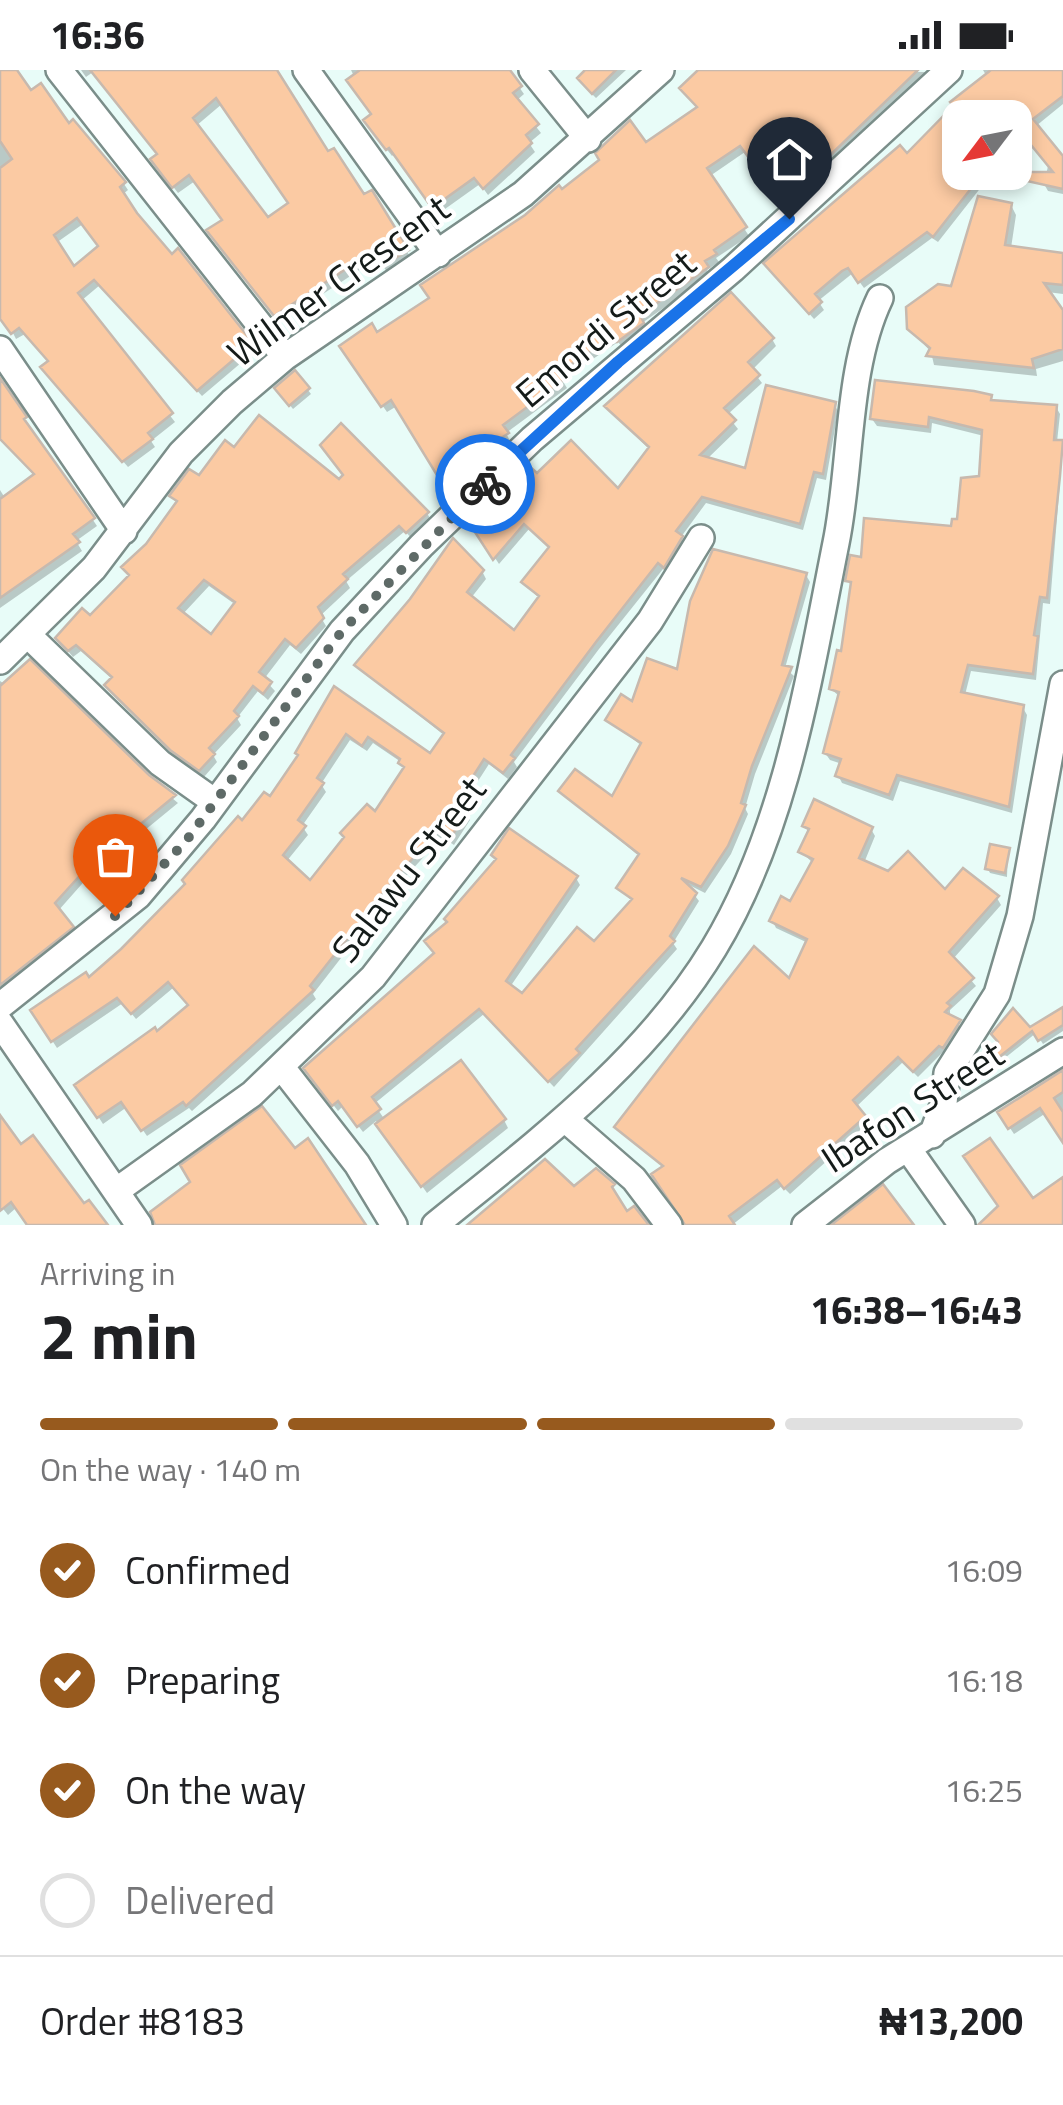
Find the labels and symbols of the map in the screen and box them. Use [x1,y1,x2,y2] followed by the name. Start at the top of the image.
[942,100,1032,190] north arrow
[747,117,832,220] pin
[215,179,461,381] street label: Wilmer Crescent
[502,235,708,421] street label: Emordi Street
[435,434,535,534] courier
[317,763,499,975] street label: Salawu Street
[73,814,158,917] pin
[809,1025,1015,1187] street label: Ibafon Street

